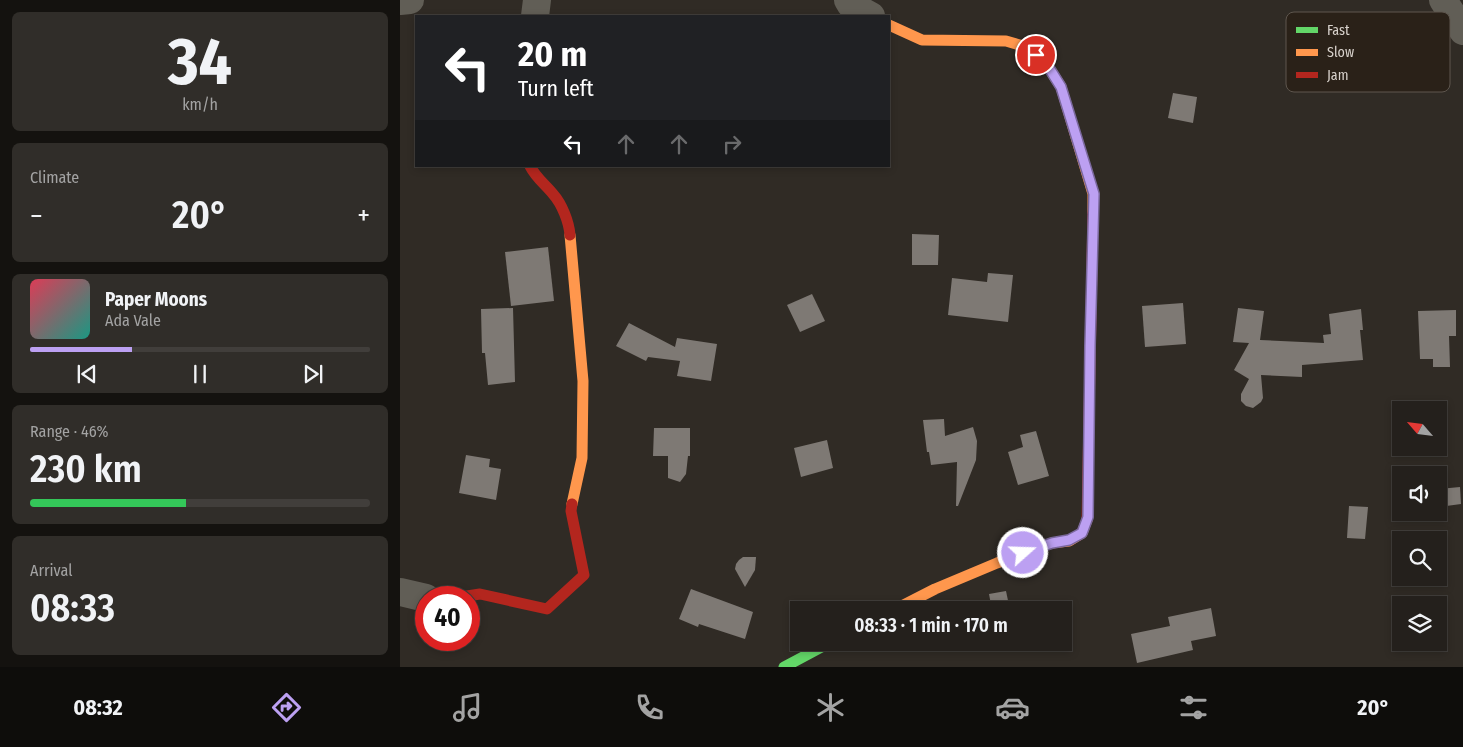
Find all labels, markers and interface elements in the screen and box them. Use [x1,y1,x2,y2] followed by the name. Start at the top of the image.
[1286,12,1450,92] legend
[1327,22,1350,39] text: Fast
[168,23,232,101] text: 34
[518,33,587,75] text: 20 m
[1015,34,1057,76] pin
[435,35,500,100] icon: left
[1022,41,1050,69] icon: arrive
[1327,44,1354,61] text: Slow
[1327,67,1348,84] text: Jam
[518,75,594,102] text: Turn left
[182,95,218,114] text: km/h
[559,130,587,158] icon: left
[612,130,640,158] icon: ahead
[665,130,693,158] icon: ahead
[718,130,746,158] icon: right
[30,168,79,187] text: Climate
[172,192,228,238] text: 20°
[30,199,43,232] text: −
[357,199,370,232] text: +
[105,288,207,311] text: Paper Moons
[105,311,161,330] text: Ada Vale
[73,360,101,388] icon: previous
[186,360,214,388] icon: pause
[299,360,327,388] icon: next
[1392,401,1448,456] north arrow
[1392,401,1447,651] map controls
[30,422,109,441] text: Range · 46%
[30,446,142,492] text: 230 km
[1392,466,1447,521] button: sound
[996,526,1048,578] position arrow
[1392,531,1447,586] button: search
[30,561,72,580] text: Arrival
[30,585,115,631] text: 08:33
[415,586,480,651] speed limit sign: 40
[1392,596,1447,651] button: layers
[854,614,1008,637] text: 08:33 · 1 min · 170 m
[269,690,304,725] icon: directions
[450,690,485,725] icon: music
[632,690,667,725] icon: phone
[813,690,848,725] icon: climate
[995,690,1030,725] icon: car
[1176,690,1211,725] icon: filters
[73,694,123,721] text: 08:32
[1357,694,1390,721] text: 20°

